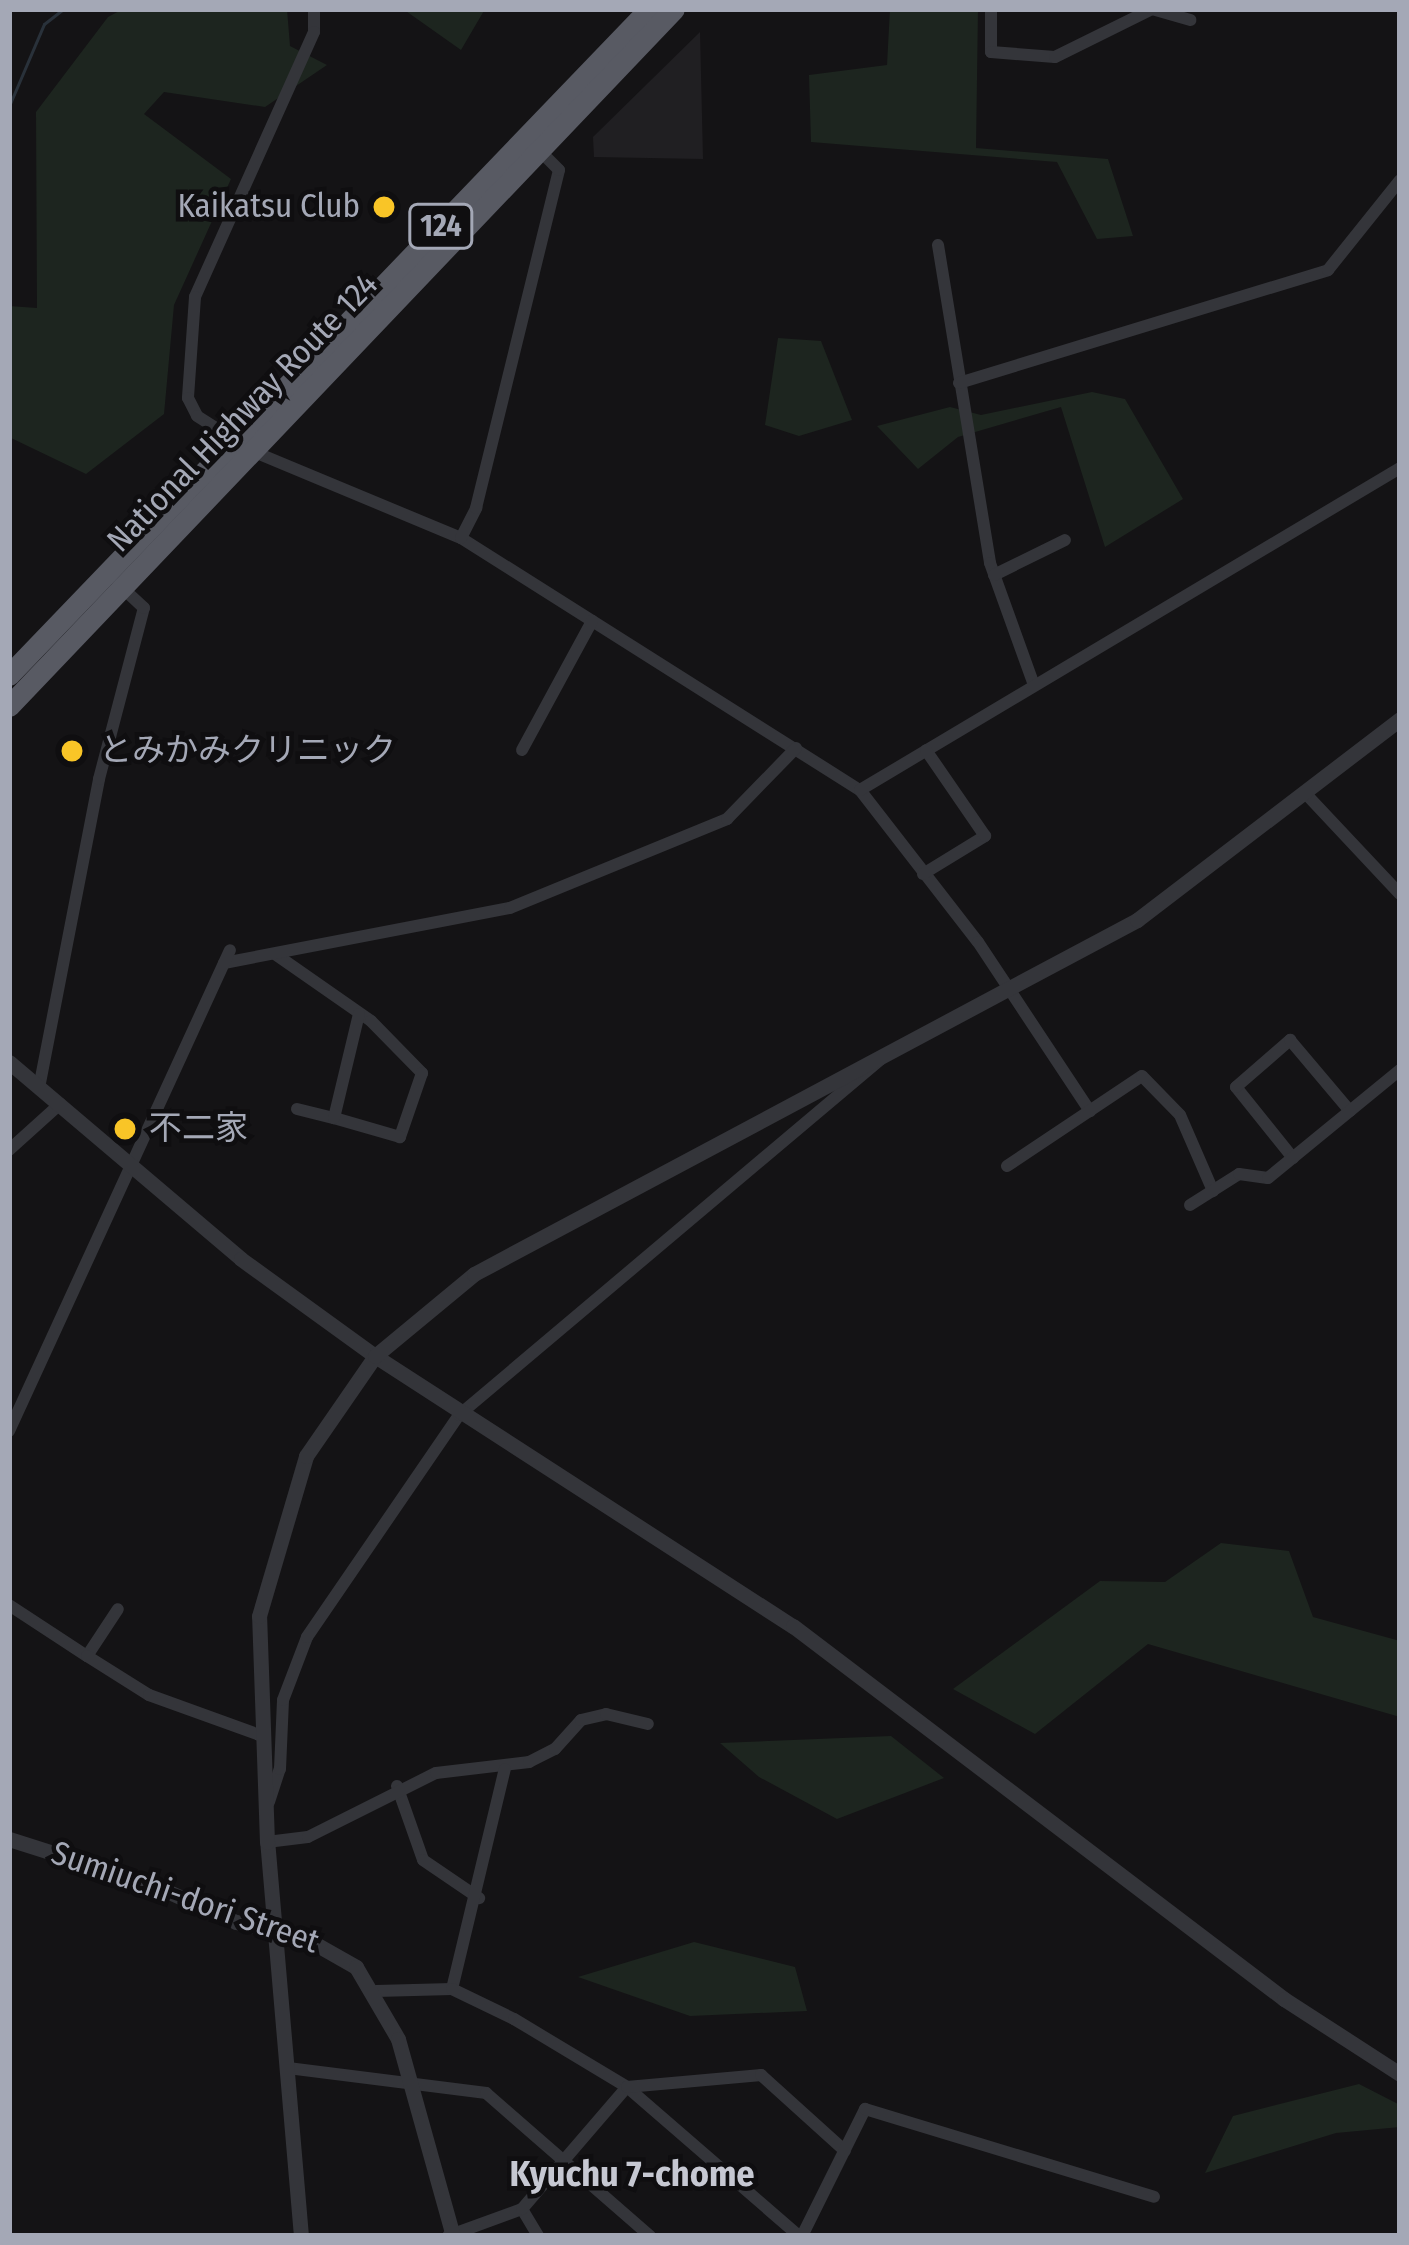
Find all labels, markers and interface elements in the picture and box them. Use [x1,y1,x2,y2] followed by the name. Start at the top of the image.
[177,187,360,227] place label: Kaikatsu Club
[371,194,397,220] marker: Kaikatsu Club
[408,202,474,250] road number: 124
[100,265,386,561] street label: National Highway Route 124
[99,731,396,771] place label: とみかみクリニック
[56,735,88,767] marker: とみかみクリニック
[149,1109,248,1149] place label: 不二家
[112,1116,138,1142] marker: 不二家
[46,1834,324,1962] street label: Sumiuchi-dori Street
[509,2153,755,2197] district label: Kyuchu 7-chome

